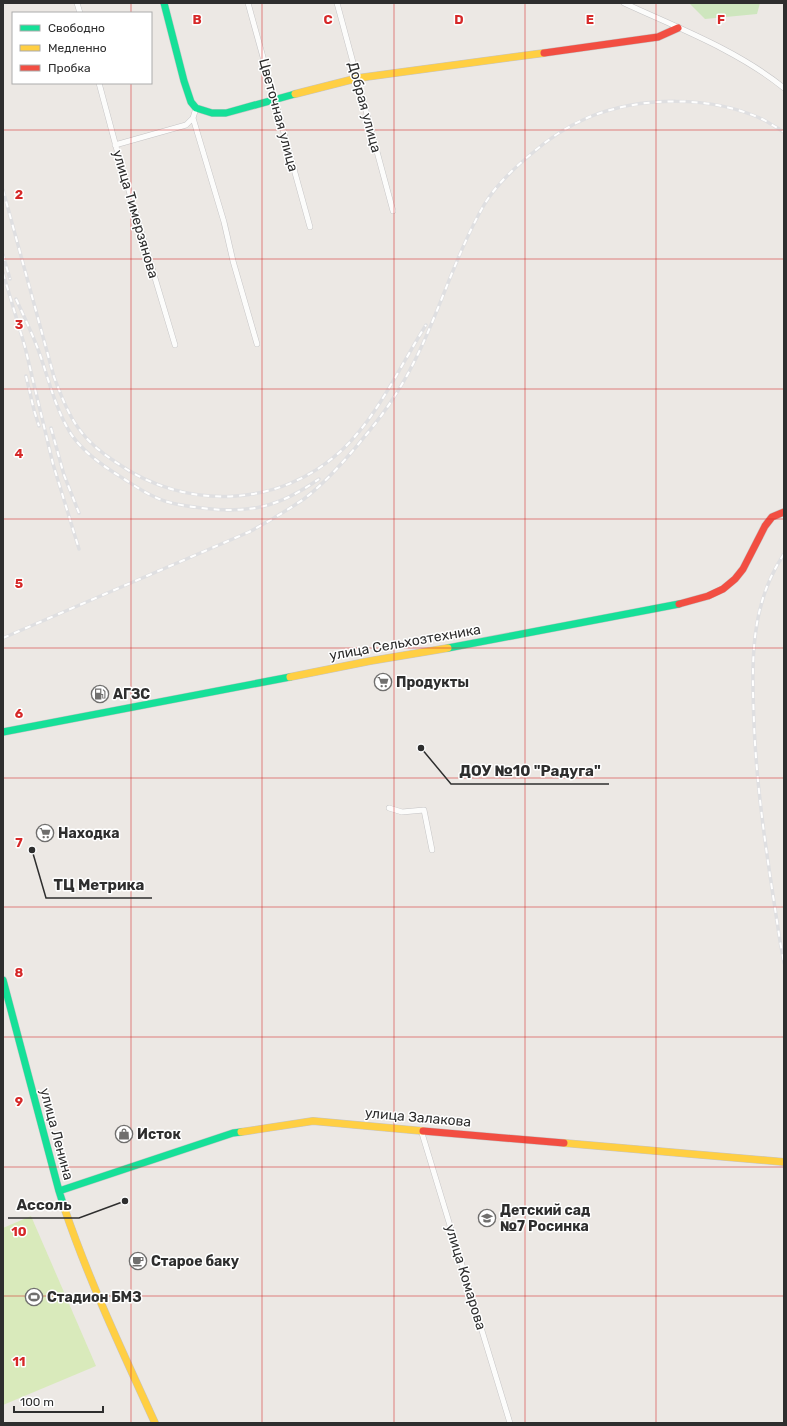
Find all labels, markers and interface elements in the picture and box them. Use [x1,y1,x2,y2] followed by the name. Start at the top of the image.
[12,12,152,84] legend
[192,12,202,27] text: B
[323,12,333,27] text: C
[454,12,464,27] text: D
[586,12,594,27] text: E
[717,12,725,27] text: F
[48,21,105,35] text: Свободно
[48,41,107,55] text: Медленно
[255,57,302,174] street label: Цветочная улица
[344,60,385,154] street label: Добрая улица
[48,61,91,75] text: Пробка
[109,148,162,280] street label: улица Тимерзянова
[15,187,23,202] text: 2
[15,317,24,332] text: 3
[15,446,24,461] text: 4
[15,576,23,591] text: 5
[328,621,482,664] street label: улица Сельхозтехника
[373,672,393,692] supermarket icon: Продукты
[396,674,469,691] place label: Продукты
[90,684,110,704] fuel station icon: АГЗС
[113,686,150,703] place label: АГЗС
[15,706,24,721] text: 6
[451,757,609,784] callout: ДОУ №10 "Радуга"
[459,762,601,780] text: ДОУ №10 "Радуга"
[35,823,55,843] supermarket icon: Находка
[58,825,119,842] place label: Находка
[15,835,23,850] text: 7
[46,871,152,898] callout: ТЦ Метрика
[54,876,145,894] text: ТЦ Метрика
[15,965,24,980] text: 8
[36,1086,77,1182] street label: улица Ленина
[15,1094,23,1109] text: 9
[364,1104,472,1131] street label: улица Залакова
[114,1124,134,1144] shop icon: Исток
[137,1126,181,1143] place label: Исток
[8,1191,79,1218] callout: Ассоль
[16,1196,72,1214] text: Ассоль
[500,1202,590,1235] place label: Детский сад №7 Росинка
[477,1208,497,1228] school or university icon: Детский сад №7 Росинка
[441,1222,490,1332] street label: улица Комарова
[11,1224,27,1239] text: 10
[128,1251,148,1271] cafe icon: Старое баку
[151,1253,240,1270] place label: Старое баку
[24,1287,44,1307] sports icon: Стадион БМЗ
[47,1289,142,1306] place label: Стадион БМЗ
[13,1354,25,1369] text: 11
[14,1388,103,1414] scale bar
[20,1395,54,1409] text: 100 m

